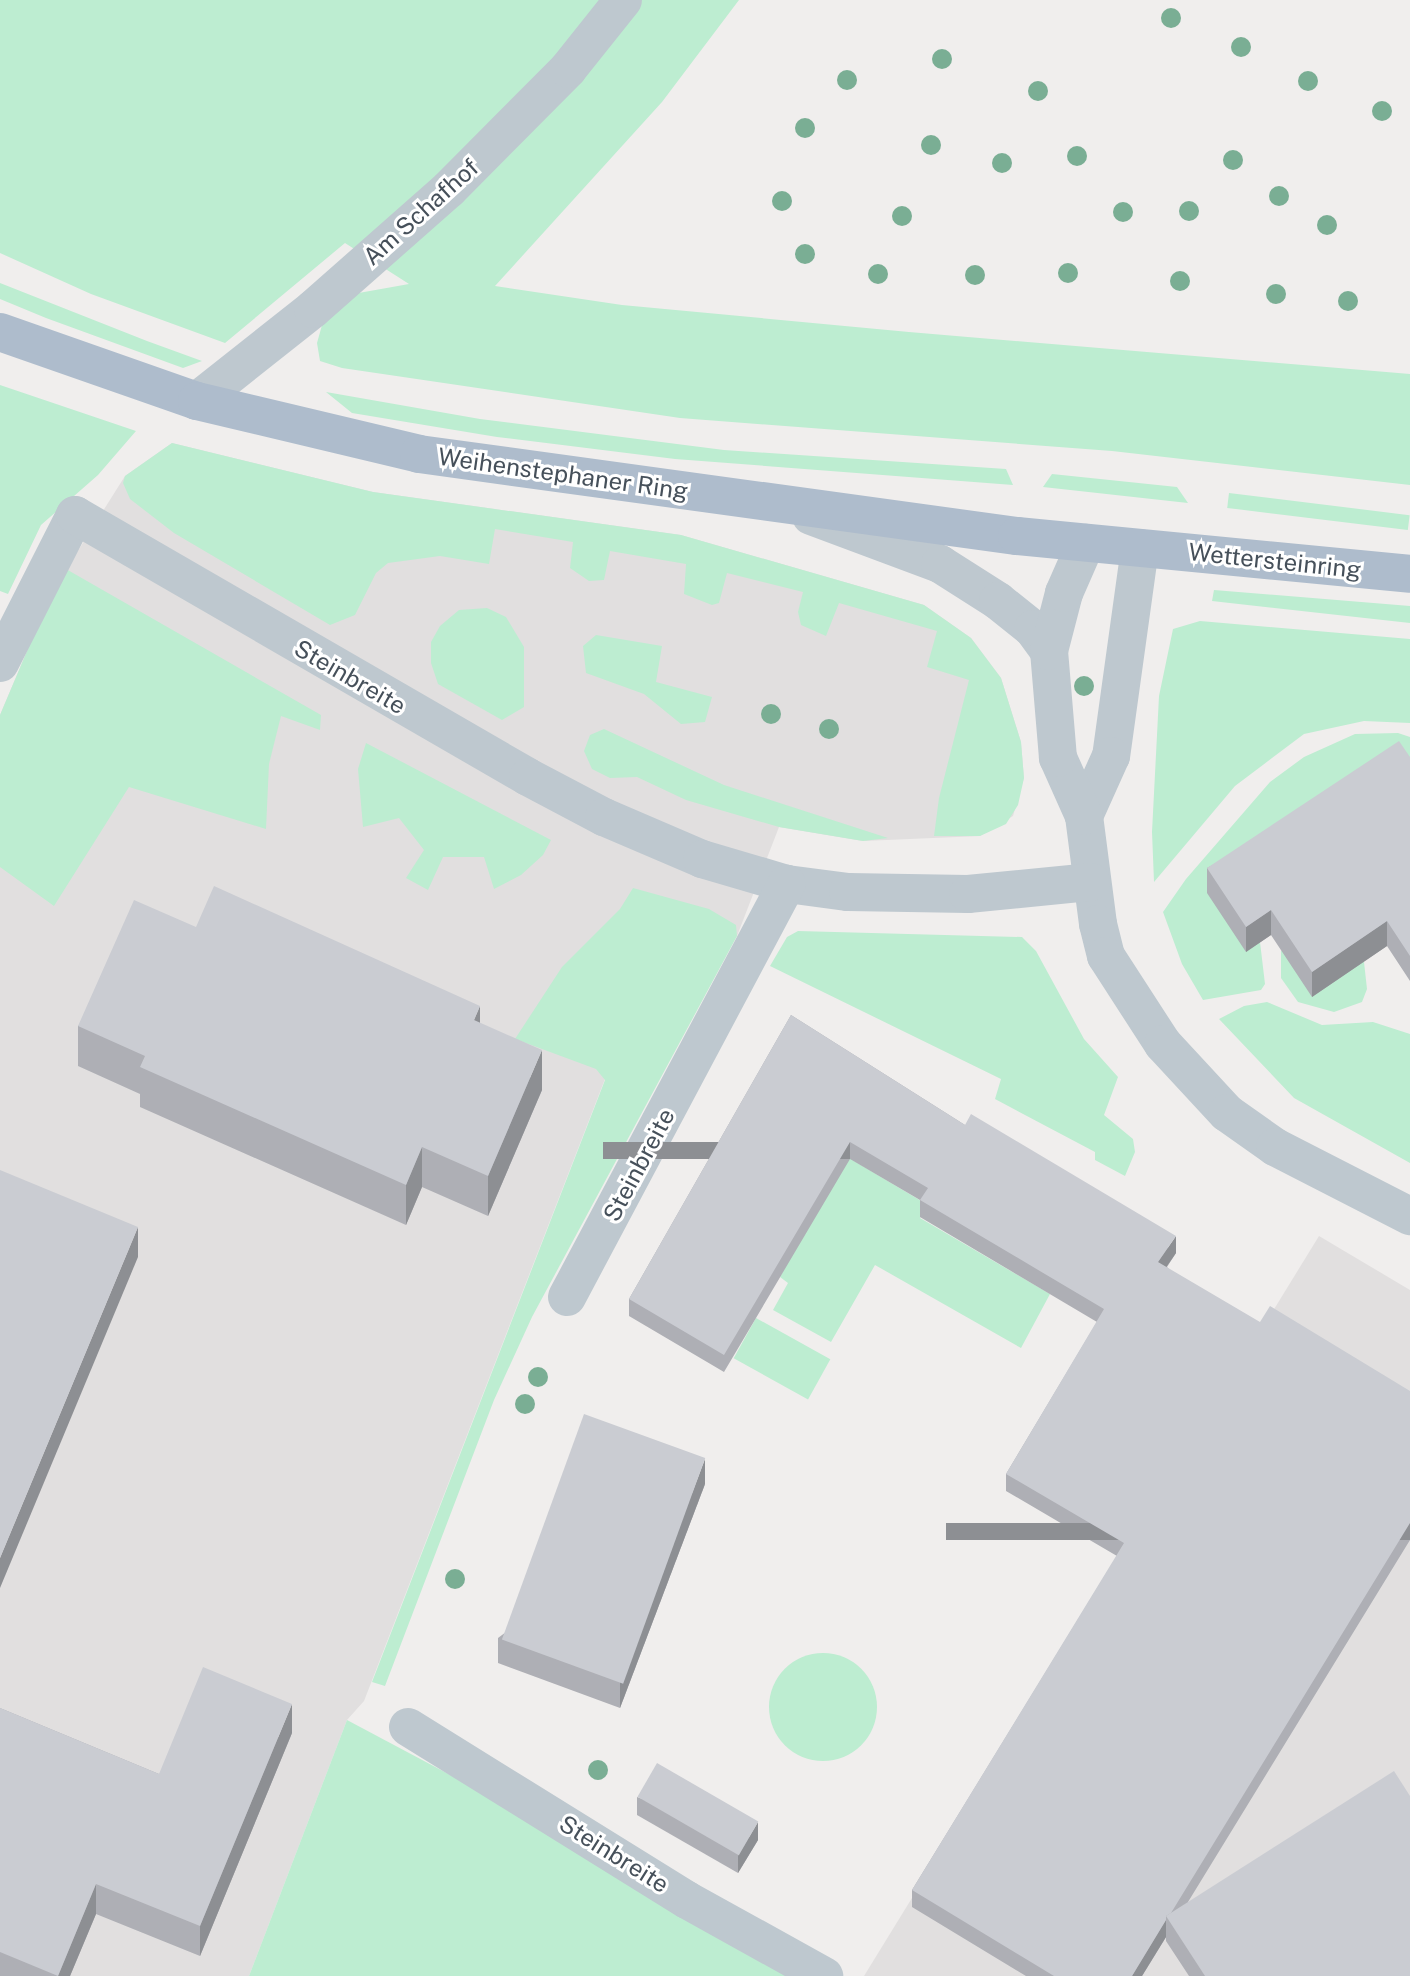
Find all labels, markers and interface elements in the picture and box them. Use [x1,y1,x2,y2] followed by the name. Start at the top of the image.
[357,153,485,271] street label: Am Schafhof
[436,442,690,506] street label: Weihenstephaner Ring
[1187,538,1363,584] street label: Wettersteinring
[289,634,411,720] street label: Steinbreite
[597,1104,681,1226] street label: Steinbreite
[554,1809,674,1899] street label: Steinbreite

